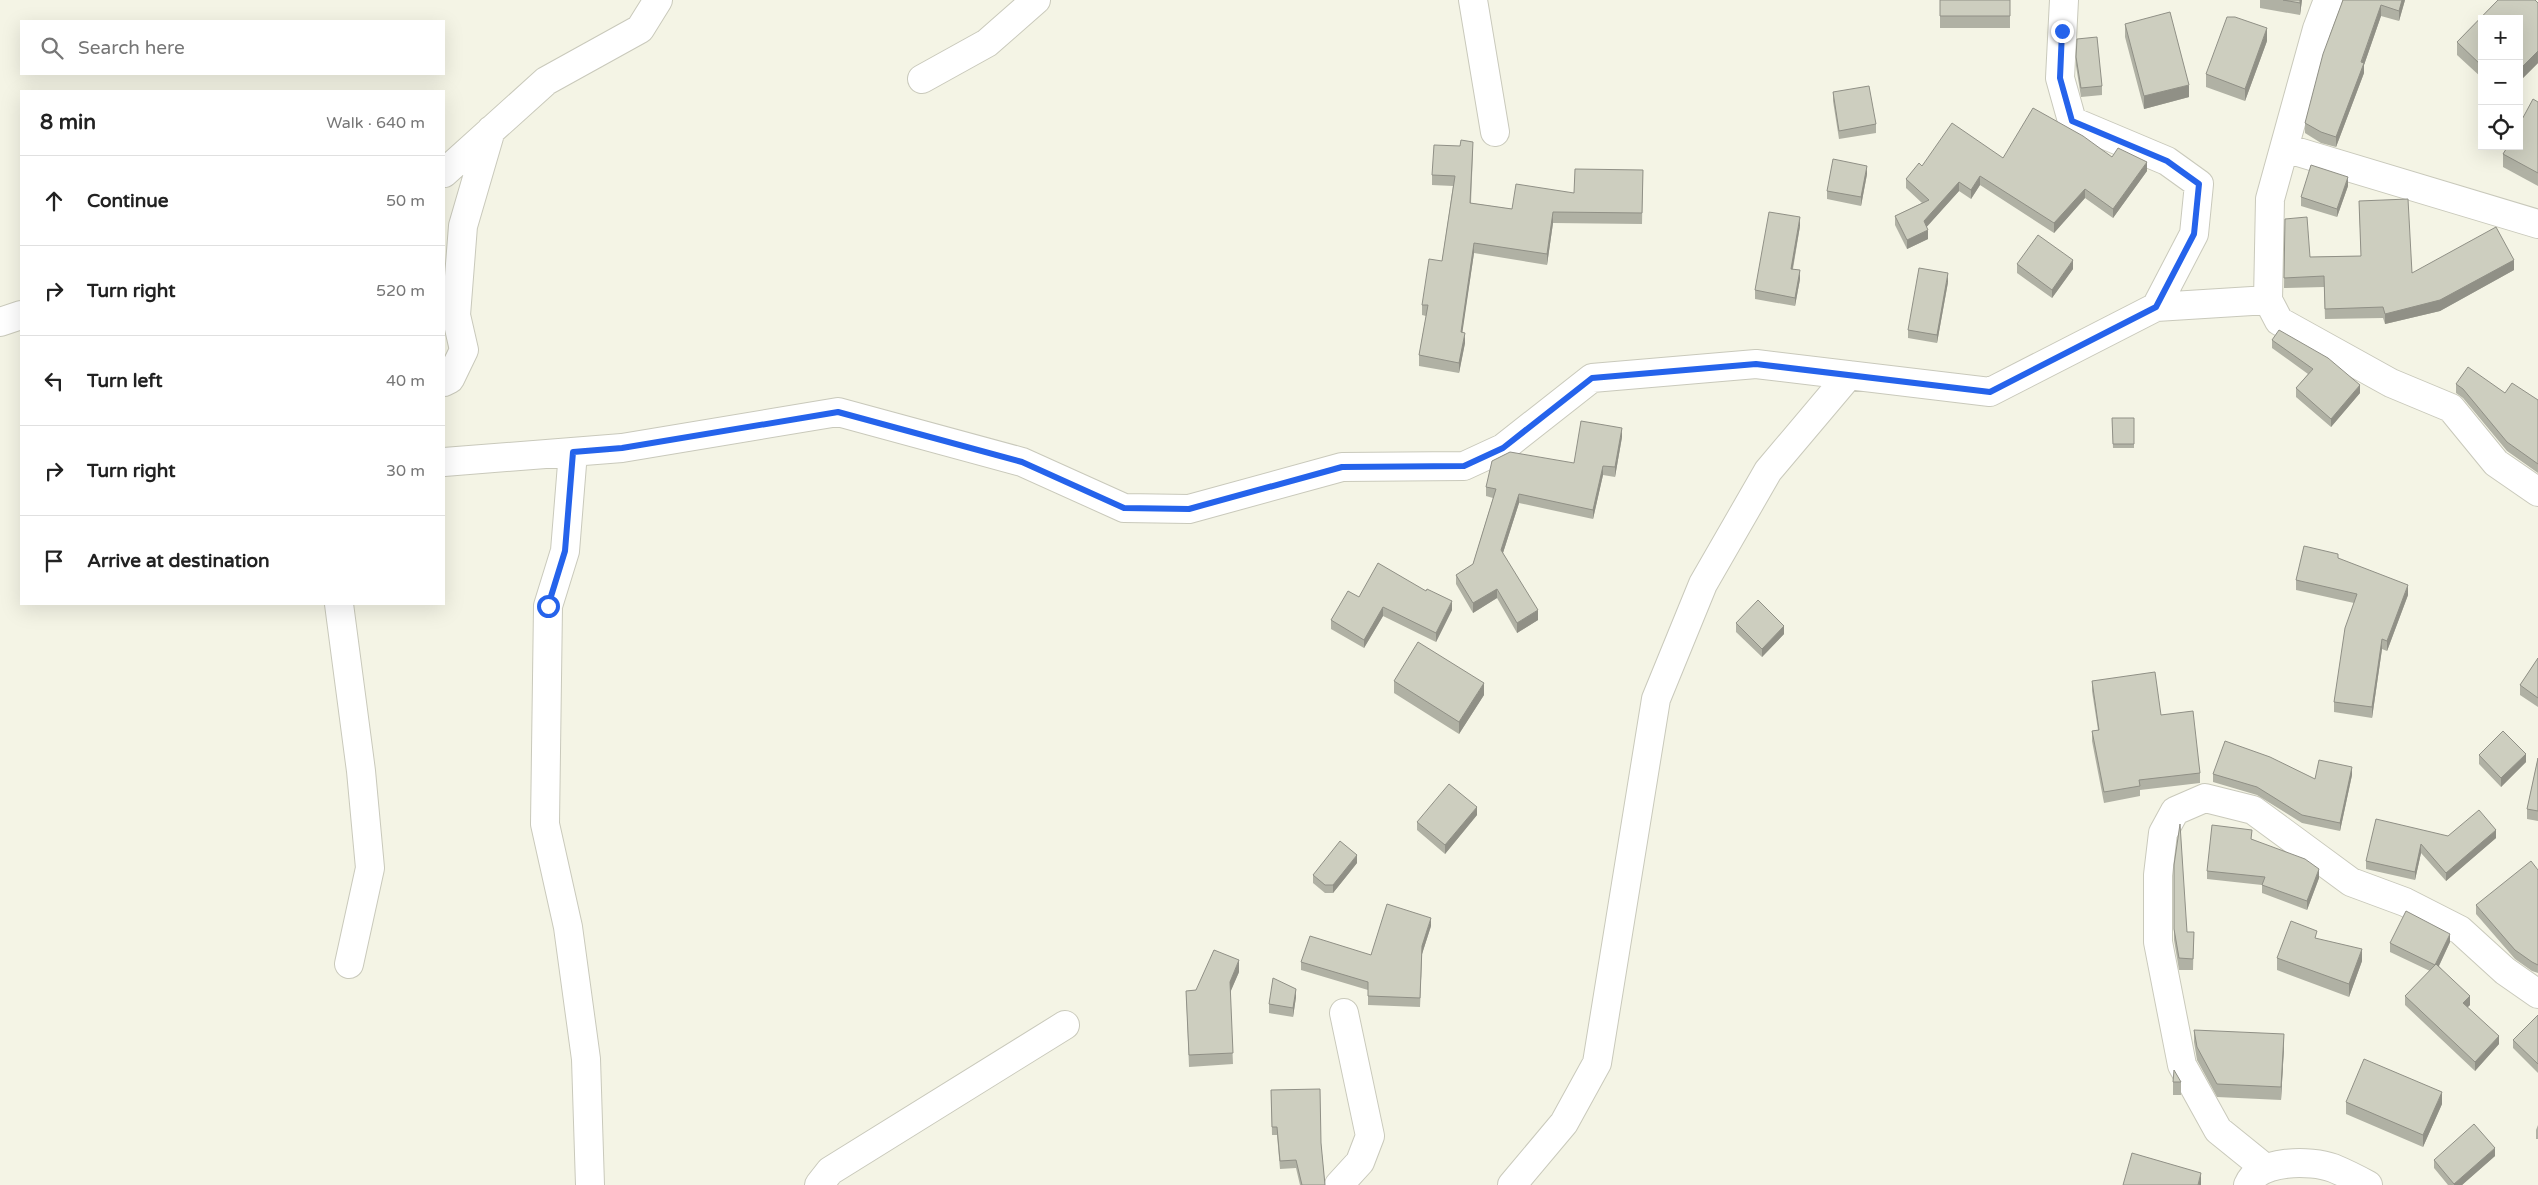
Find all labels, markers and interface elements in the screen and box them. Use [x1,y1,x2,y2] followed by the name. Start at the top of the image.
[2478,15,2523,150] map controls
[2478,15,2523,60] button: +
[20,20,445,75] search box
[2051,20,2074,43] route end
[38,34,66,62] icon: search
[78,37,185,59] text: Search here
[2478,60,2523,105] button: −
[2478,105,2523,150] button: locate
[40,110,96,135] text: 8 min
[326,113,425,133] text: Walk · 640 m
[40,187,68,215] icon: ahead
[87,190,169,212] text: Continue
[386,191,425,211] text: 50 m
[40,277,68,305] icon: right
[87,280,175,302] text: Turn right
[376,281,425,301] text: 520 m
[40,367,68,395] icon: left
[87,370,163,392] text: Turn left
[386,371,425,391] text: 40 m
[40,457,68,485] icon: right
[87,460,175,482] text: Turn right
[386,461,425,481] text: 30 m
[40,547,68,575] icon: arrive
[87,550,270,572] text: Arrive at destination
[537,595,560,618] route start

